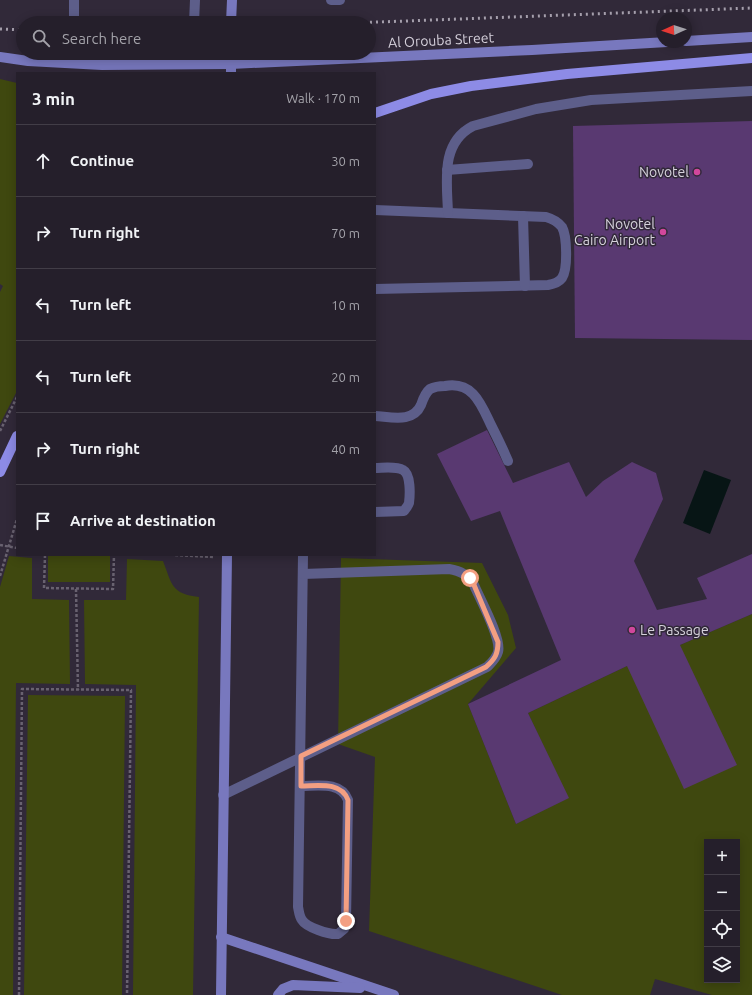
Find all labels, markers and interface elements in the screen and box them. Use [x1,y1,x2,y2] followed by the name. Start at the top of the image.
[656,12,692,48] north arrow
[16,16,376,60] search box
[30,27,52,49] icon: search
[388,29,495,51] street label: Al Orouba Street
[62,30,141,47] text: Search here
[32,89,75,108] text: 3 min
[286,91,360,105] text: Walk · 170 m
[32,150,54,172] icon: ahead
[70,152,134,169] text: Continue
[331,154,360,168] text: 30 m
[639,164,689,180] place label: Novotel
[692,167,702,177] marker: Novotel
[574,216,655,248] place label: Novotel Cairo Airport
[32,222,54,244] icon: right
[70,224,140,241] text: Turn right
[331,226,360,240] text: 70 m
[658,227,668,237] marker: Novotel Cairo Airport
[32,294,54,316] icon: left
[70,296,131,313] text: Turn left
[331,298,360,312] text: 10 m
[32,366,54,388] icon: left
[70,368,131,385] text: Turn left
[331,370,360,384] text: 20 m
[32,438,54,460] icon: right
[70,440,140,457] text: Turn right
[331,442,360,456] text: 40 m
[32,510,54,532] icon: arrive
[70,512,216,529] text: Arrive at destination
[461,569,479,587] route start
[640,622,709,638] place label: Le Passage
[627,625,637,635] marker: Le Passage
[704,839,740,983] map controls
[704,839,740,875] button: +
[704,875,740,911] button: −
[704,911,740,947] button: locate
[337,912,355,930] route end
[704,947,740,983] button: layers

